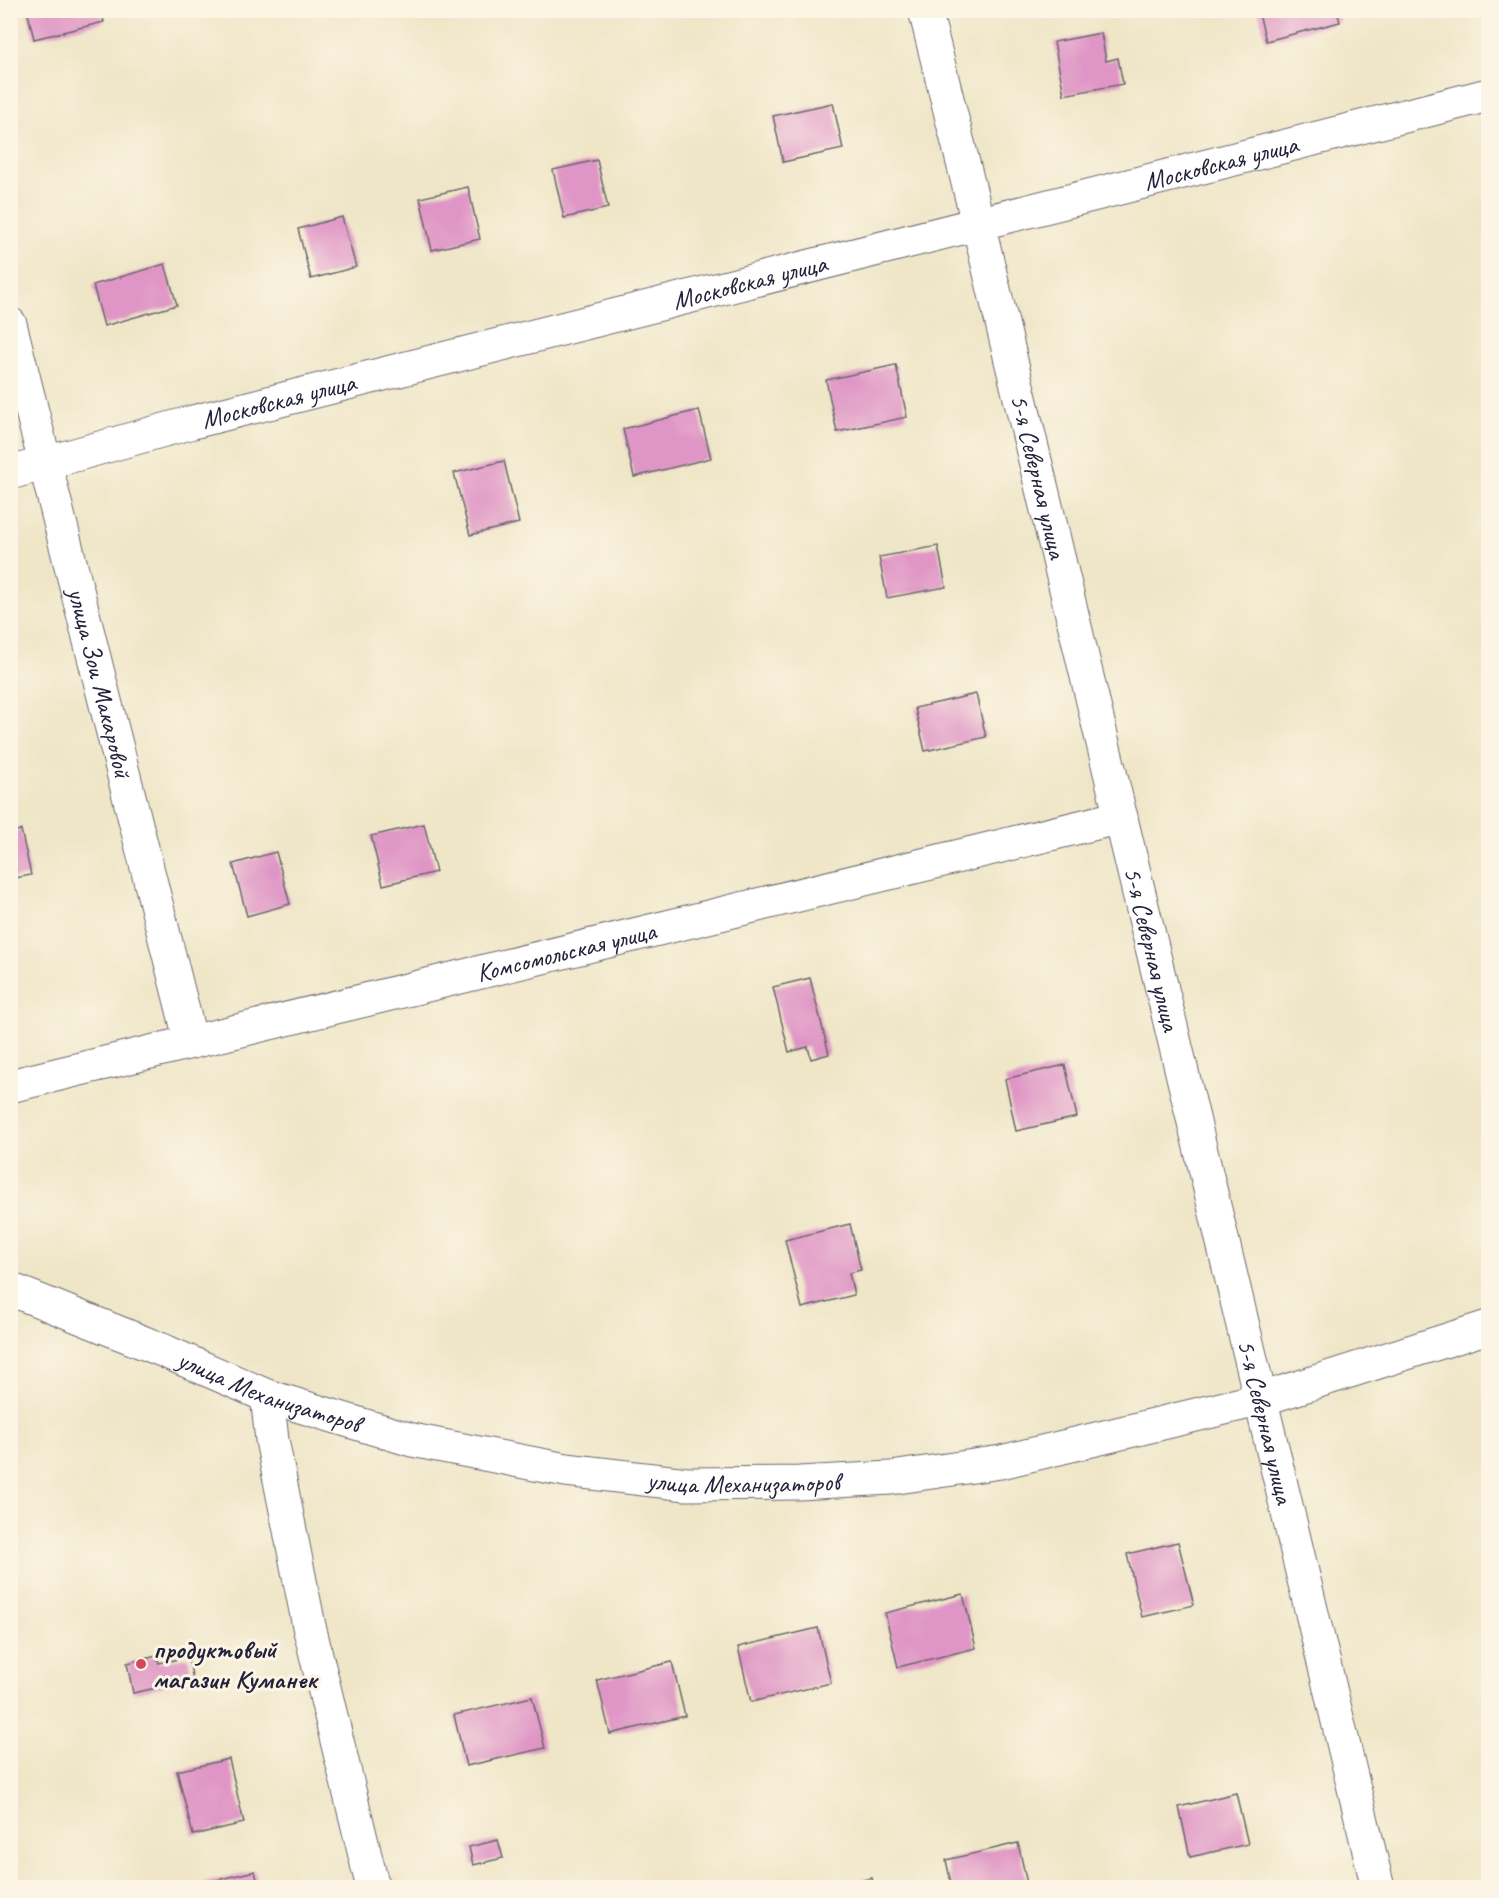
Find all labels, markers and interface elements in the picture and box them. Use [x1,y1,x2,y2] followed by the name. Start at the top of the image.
[1140,127,1303,198] street label: Московская улица
[669,246,832,317] street label: Московская улица
[198,365,360,436] street label: Московская улица
[1003,391,1074,563] street label: 5-я Северная улица
[60,583,140,783] street label: улица Зои Макаровой
[1116,864,1188,1036] street label: 5-я Северная улица
[473,914,661,989] street label: Комсомольская улица
[1230,1336,1301,1508] street label: 5-я Северная улица
[171,1342,369,1442] street label: улица Механизаторов
[643,1463,845,1501] street label: улица Механизаторов
[153,1633,319,1696] place label: продуктовый магазин Куманек
[134,1657,148,1671] marker: продуктовый магазин Куманек

